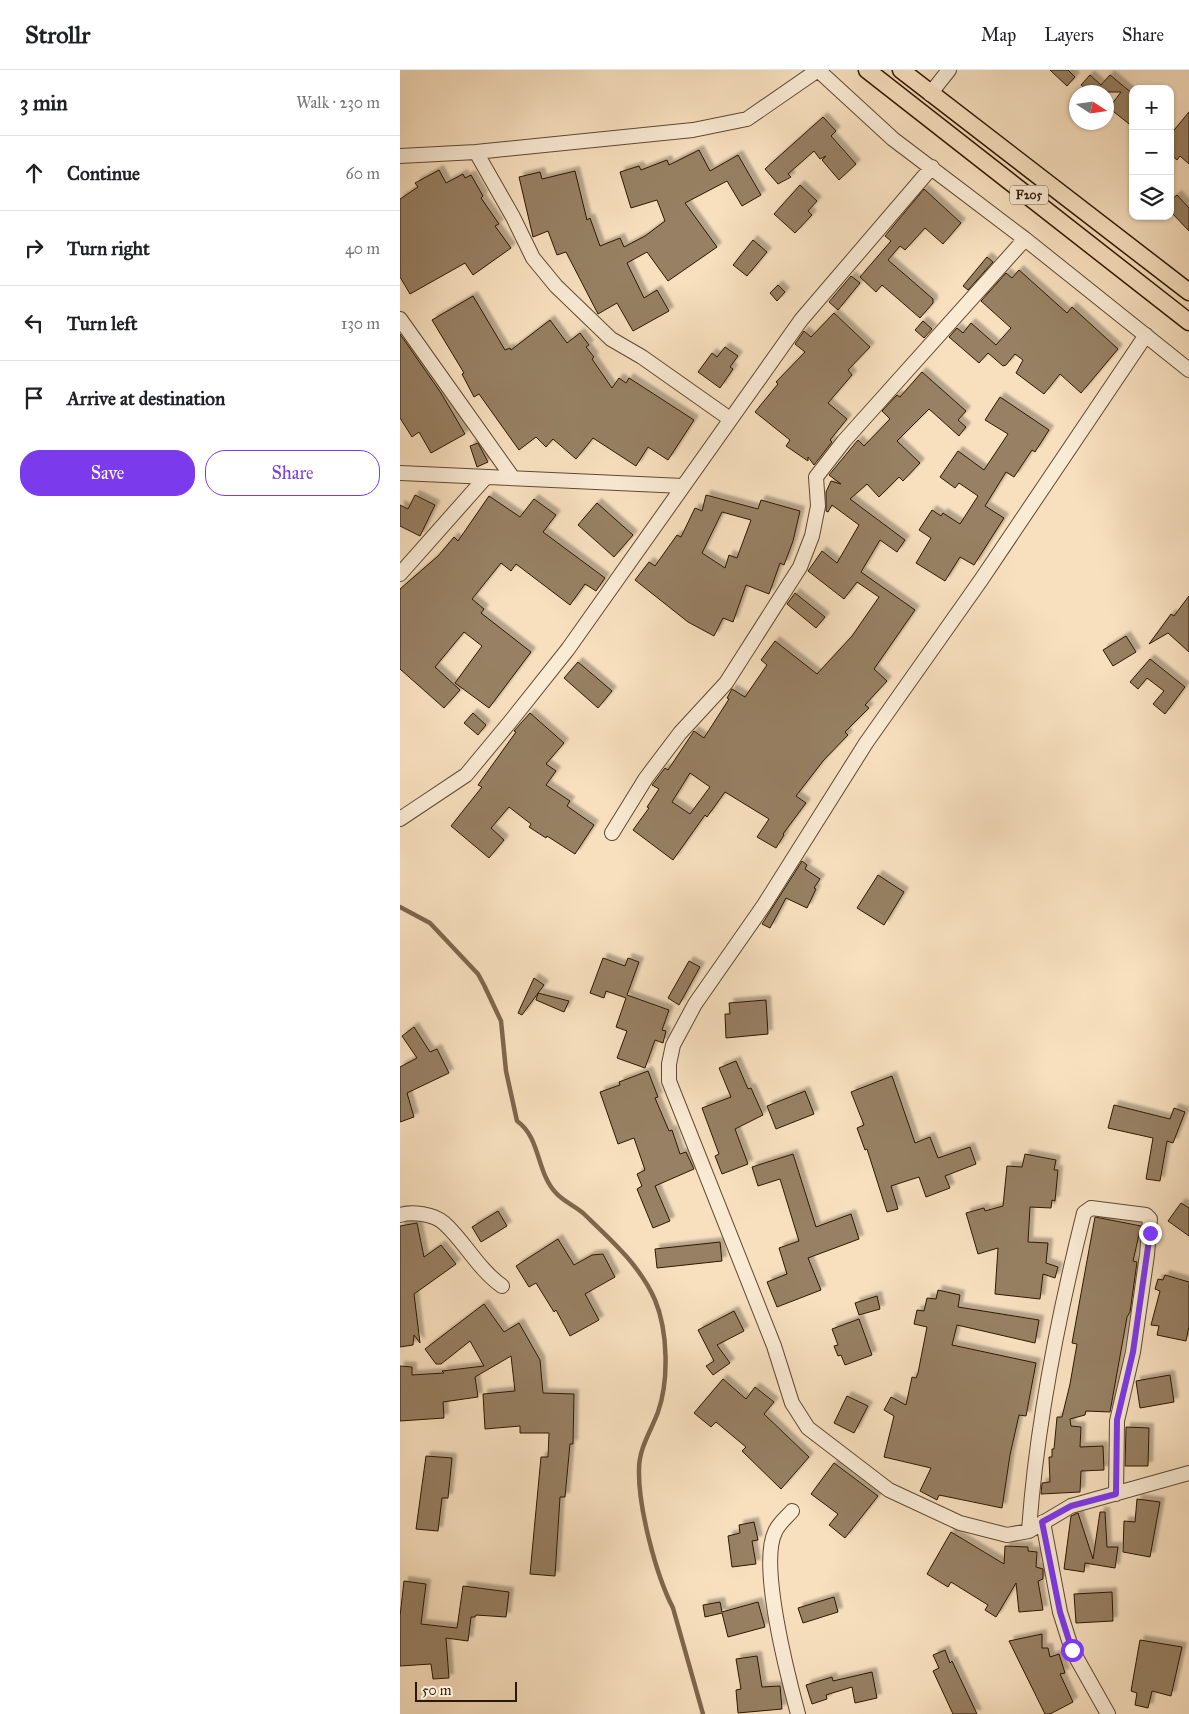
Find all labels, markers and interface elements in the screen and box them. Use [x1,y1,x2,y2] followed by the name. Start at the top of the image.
[25,20,90,50] text: Strollr
[981,24,1016,46] text: Map
[1044,24,1094,46] text: Layers
[1122,24,1164,46] text: Share
[1069,85,1114,130] north arrow
[1129,85,1174,220] map controls
[1129,85,1174,130] button: +
[20,90,68,116] text: 3 min
[296,93,380,112] text: Walk · 230 m
[1129,130,1174,175] button: −
[20,159,48,187] icon: ahead
[67,162,140,185] text: Continue
[346,164,380,183] text: 60 m
[1129,175,1174,220] button: layers
[1010,186,1048,204] road number: F205
[20,234,48,262] icon: right
[67,237,150,260] text: Turn right
[345,239,380,258] text: 40 m
[20,309,48,337] icon: left
[67,312,137,335] text: Turn left
[341,314,380,333] text: 130 m
[20,384,48,412] icon: arrive
[67,387,225,410] text: Arrive at destination
[20,450,195,496] button: Save
[205,450,380,496] button: Share
[1139,1222,1162,1245] route end
[1061,1639,1084,1662] route start
[415,1679,518,1702] scale bar
[422,1682,451,1699] text: 50 m

